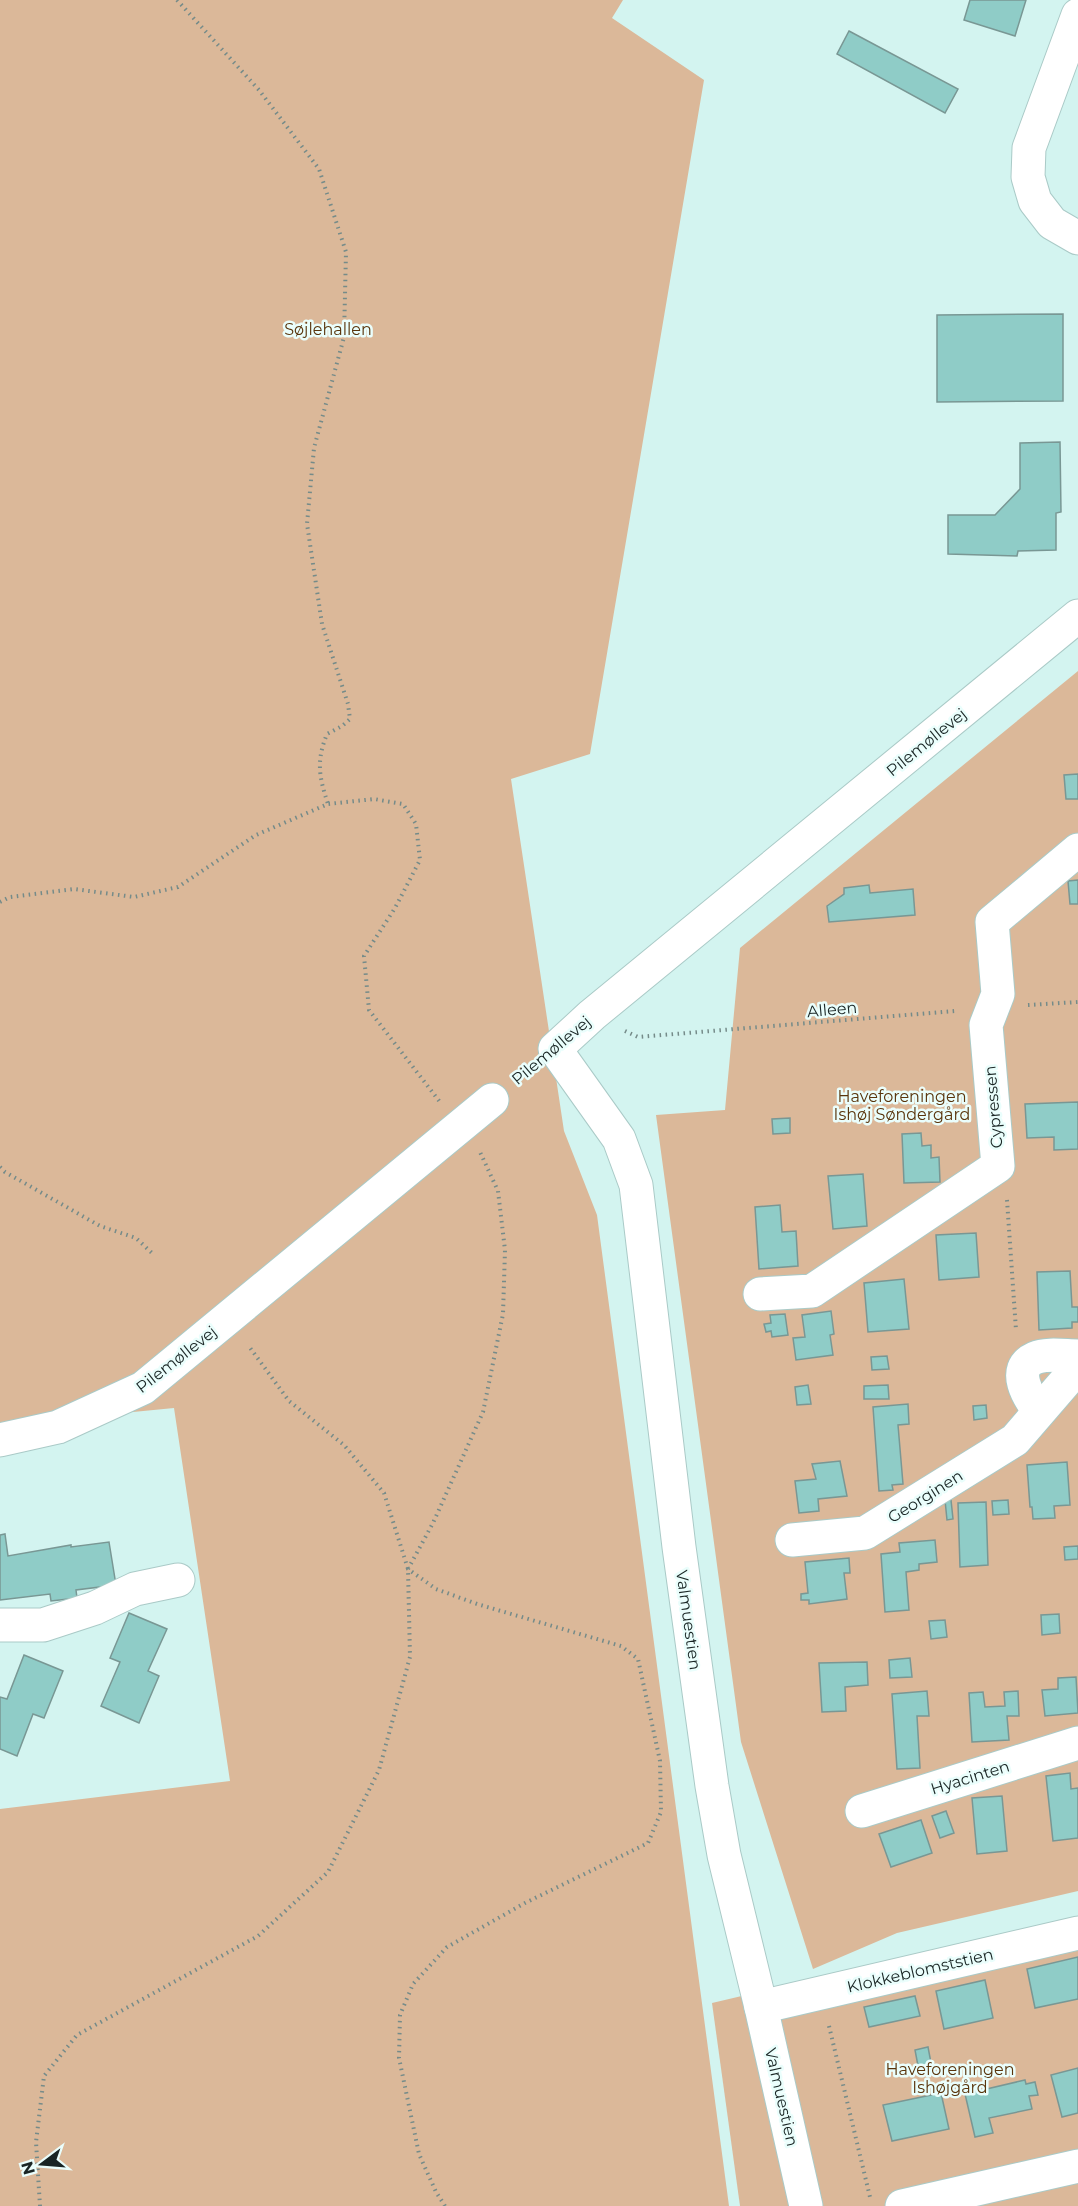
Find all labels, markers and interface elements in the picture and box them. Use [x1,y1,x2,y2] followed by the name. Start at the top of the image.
[284,320,372,339] park label: Søjlehallen
[883,704,970,780] street label: Pilemøllevej
[806,998,858,1021] street label: Alleen
[508,1012,595,1089] street label: Pilemøllevej
[980,1065,1007,1149] street label: Cypressen
[834,1087,970,1124] park label: Haveforeningen Ishøj Søndergård
[132,1322,220,1397] street label: Pilemøllevej
[884,1466,966,1527] street label: Georginen
[672,1569,705,1671] street label: Valmuestien
[928,1756,1012,1798] street label: Hyacinten
[845,1944,995,1997] street label: Klokkeblomststien
[761,2046,802,2148] street label: Valmuestien
[886,2060,1014,2097] park label: Haveforeningen Ishøjgård
[12,2134,72,2194] north arrow
[17,2159,39,2177] text: N

